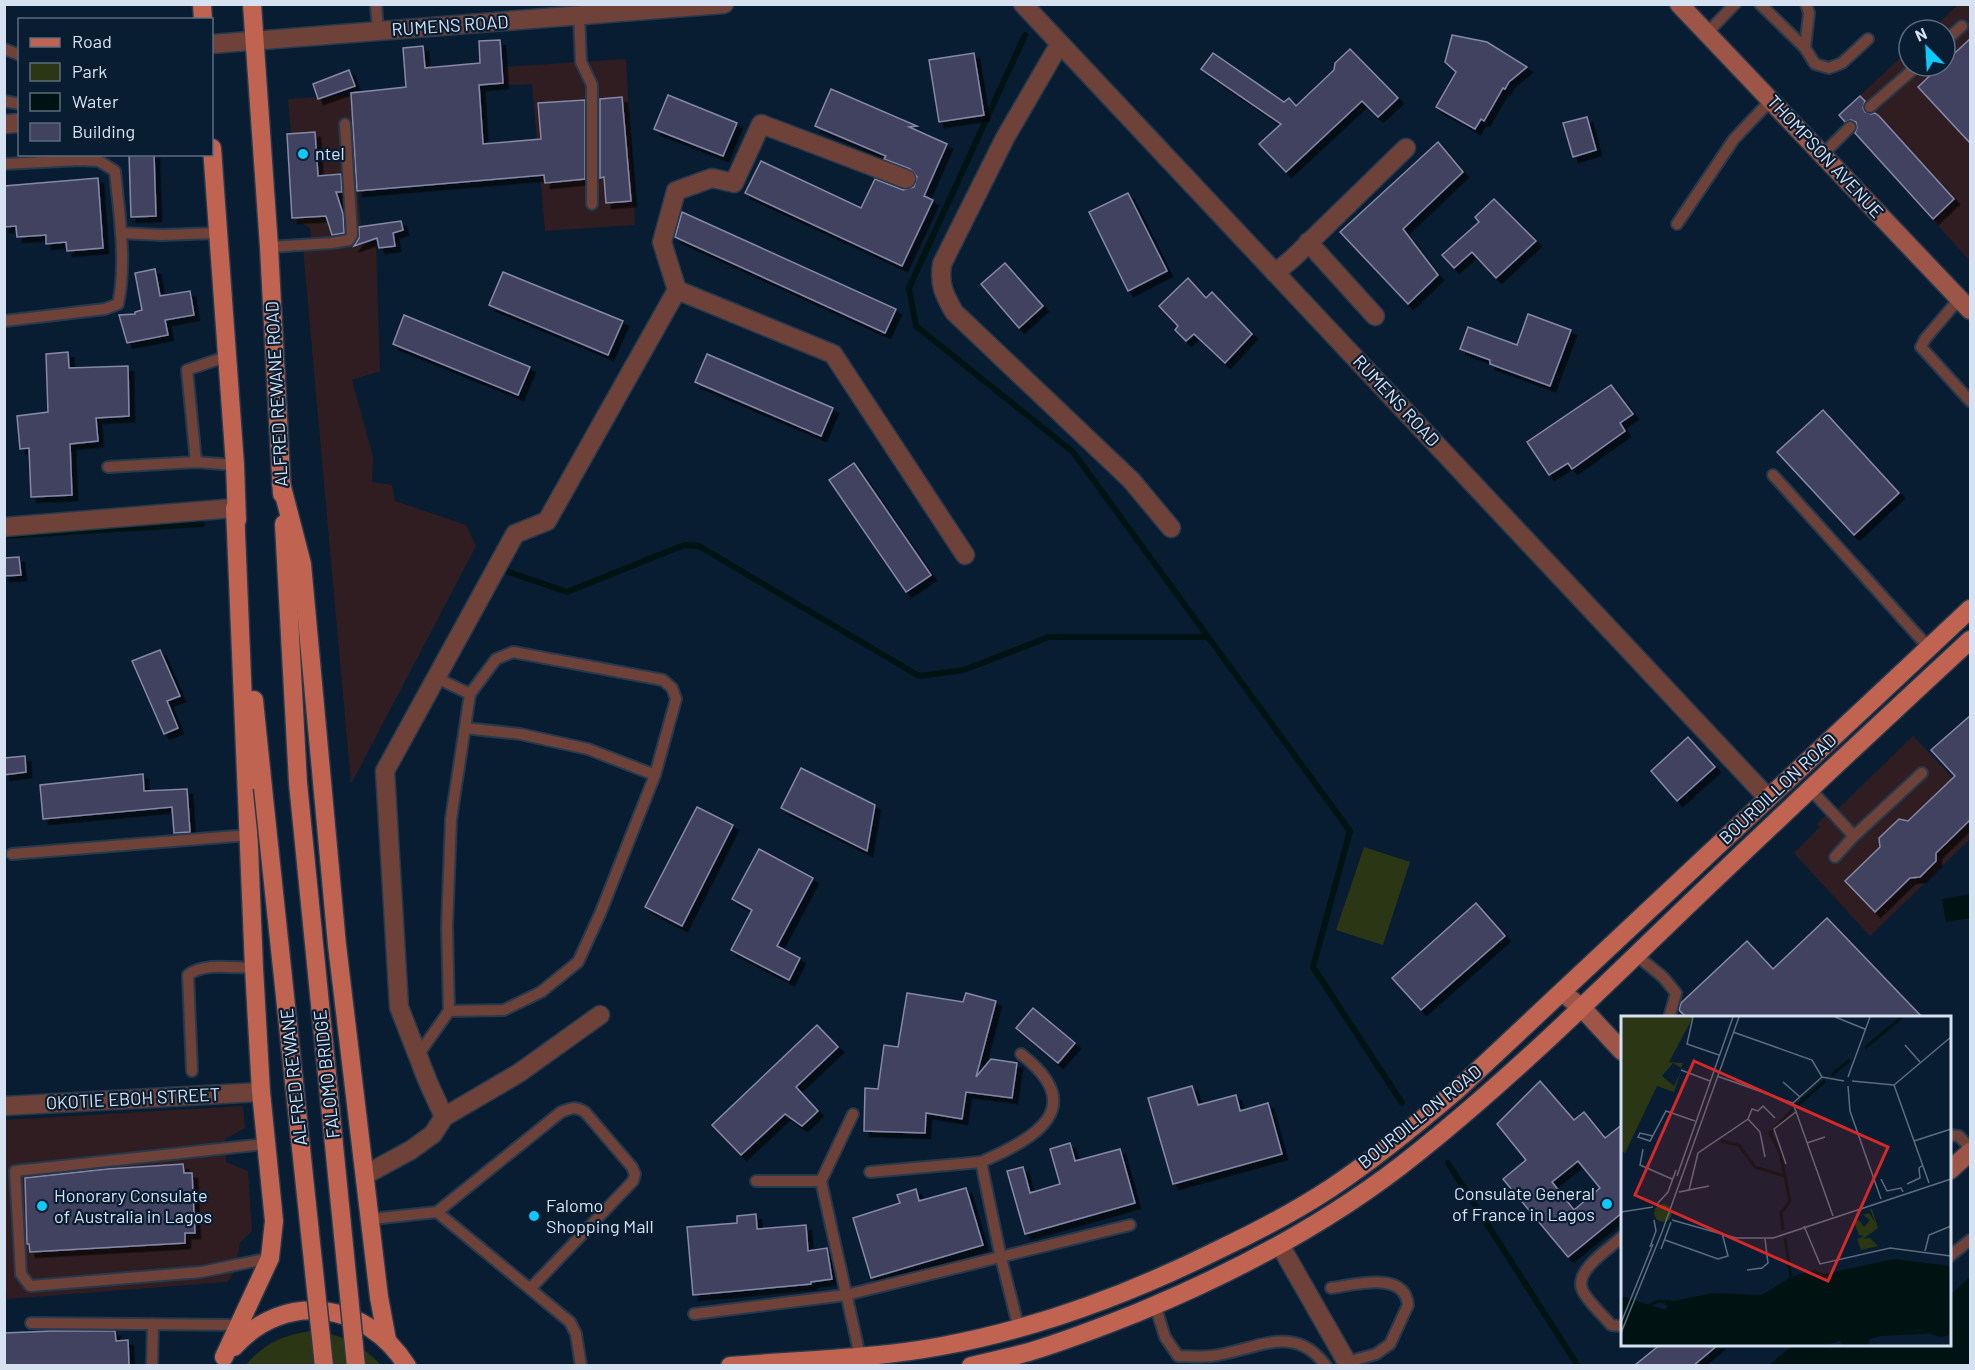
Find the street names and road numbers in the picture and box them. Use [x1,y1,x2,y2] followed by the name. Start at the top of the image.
[391,10,509,40] street label: RUMENS ROAD
[1763,90,1888,222] street label: THOMPSON AVENUE
[260,301,292,487] street label: ALFRED REWANE ROAD
[1349,350,1445,451] street label: RUMENS ROAD
[1714,728,1841,848] street label: BOURDILLON ROAD
[275,1007,311,1147] street label: ALFRED REWANE
[308,1009,344,1140] street label: FALOMO BRIDGE
[1353,1060,1486,1173] street label: BOURDILLON ROAD
[45,1082,221,1114] street label: OKOTIE EBOH STREET

